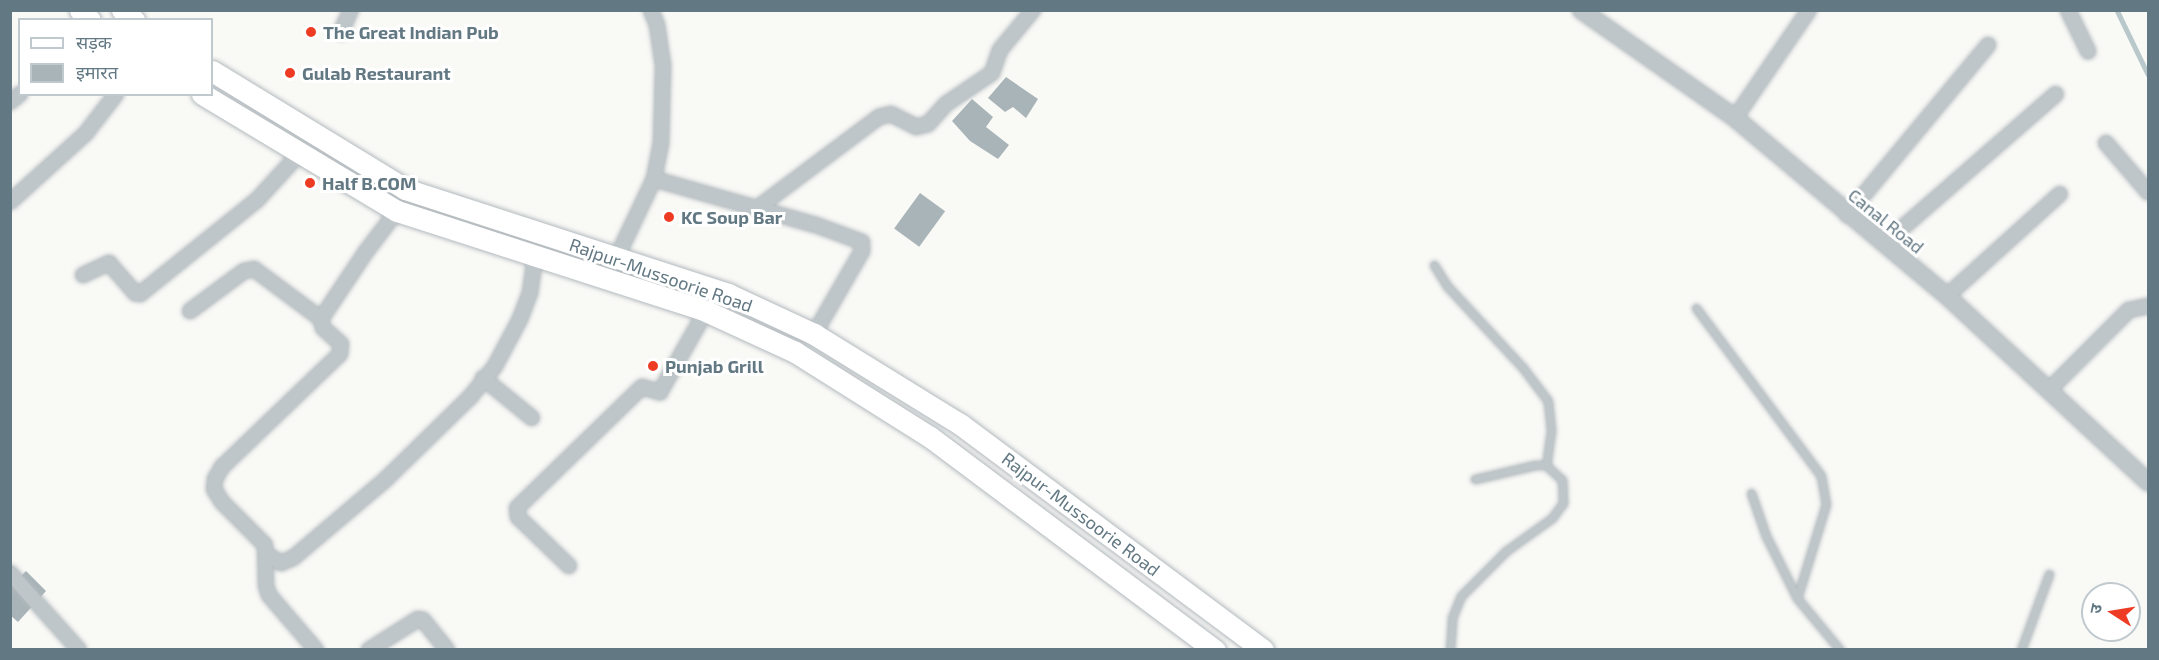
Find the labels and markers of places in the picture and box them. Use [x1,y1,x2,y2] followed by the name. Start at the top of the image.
[323,21,499,43] place label: The Great Indian Pub
[304,25,318,39] marker: The Great Indian Pub
[302,62,451,84] place label: Gulab Restaurant
[283,66,297,80] marker: Gulab Restaurant
[322,172,417,194] place label: Half B.COM
[303,176,317,190] marker: Half B.COM
[681,206,782,228] place label: KC Soup Bar
[662,210,676,224] marker: KC Soup Bar
[665,355,764,377] place label: Punjab Grill
[646,359,660,373] marker: Punjab Grill

